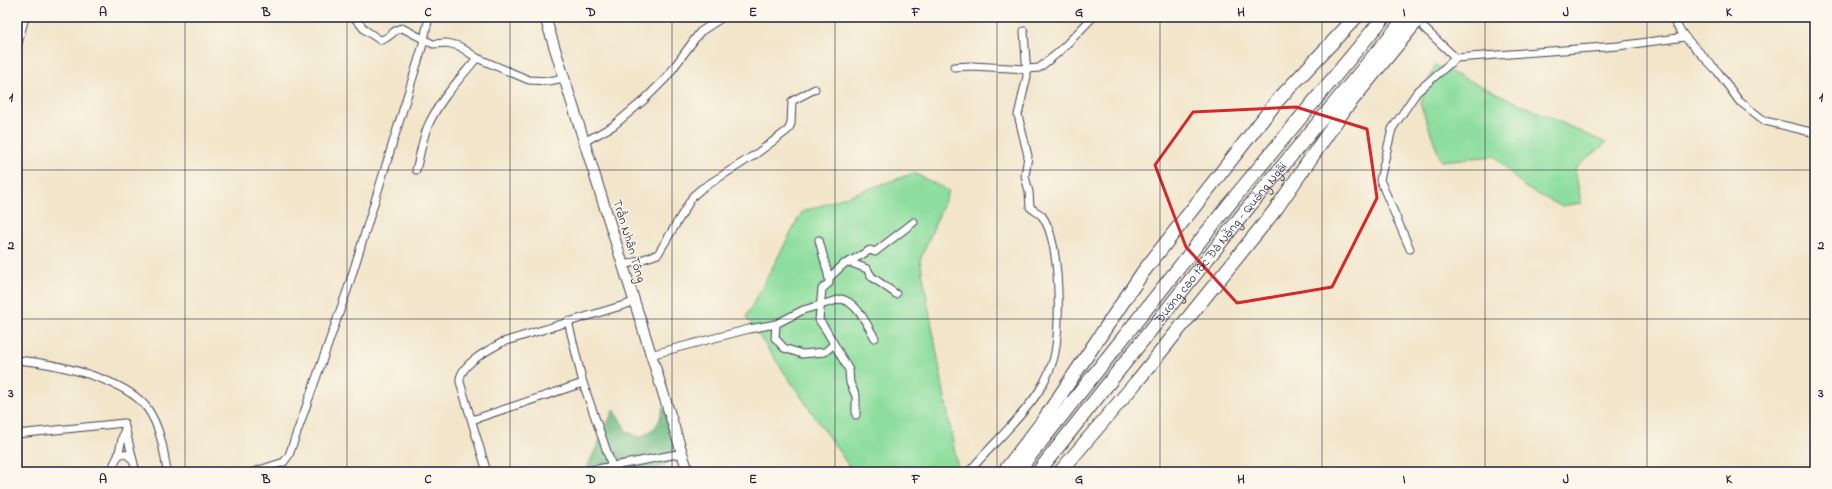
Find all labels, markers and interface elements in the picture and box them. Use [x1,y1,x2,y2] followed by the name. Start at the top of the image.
[99,3,107,22] text: A
[261,3,271,22] text: B
[424,3,432,22] text: C
[585,3,596,22] text: D
[749,3,757,22] text: E
[911,3,921,22] text: F
[1075,3,1083,22] text: G
[1237,3,1245,22] text: H
[1402,3,1406,22] text: I
[1563,3,1569,22] text: J
[1726,3,1733,22] text: K
[9,88,14,107] text: 1
[1819,88,1824,107] text: 1
[1149,158,1292,329] street label: Đường cao tốc Đà Nẵng - Quảng Ngãi
[606,197,651,285] street label: Trần Nhân Tông
[7,236,15,255] text: 2
[1817,236,1825,255] text: 2
[7,384,14,403] text: 3
[1817,384,1824,403] text: 3
[99,470,107,489] text: A
[261,470,271,489] text: B
[424,470,432,489] text: C
[585,470,596,489] text: D
[749,470,757,489] text: E
[911,470,921,489] text: F
[1075,470,1083,489] text: G
[1237,470,1245,489] text: H
[1402,470,1406,489] text: I
[1563,470,1569,489] text: J
[1726,470,1733,489] text: K

